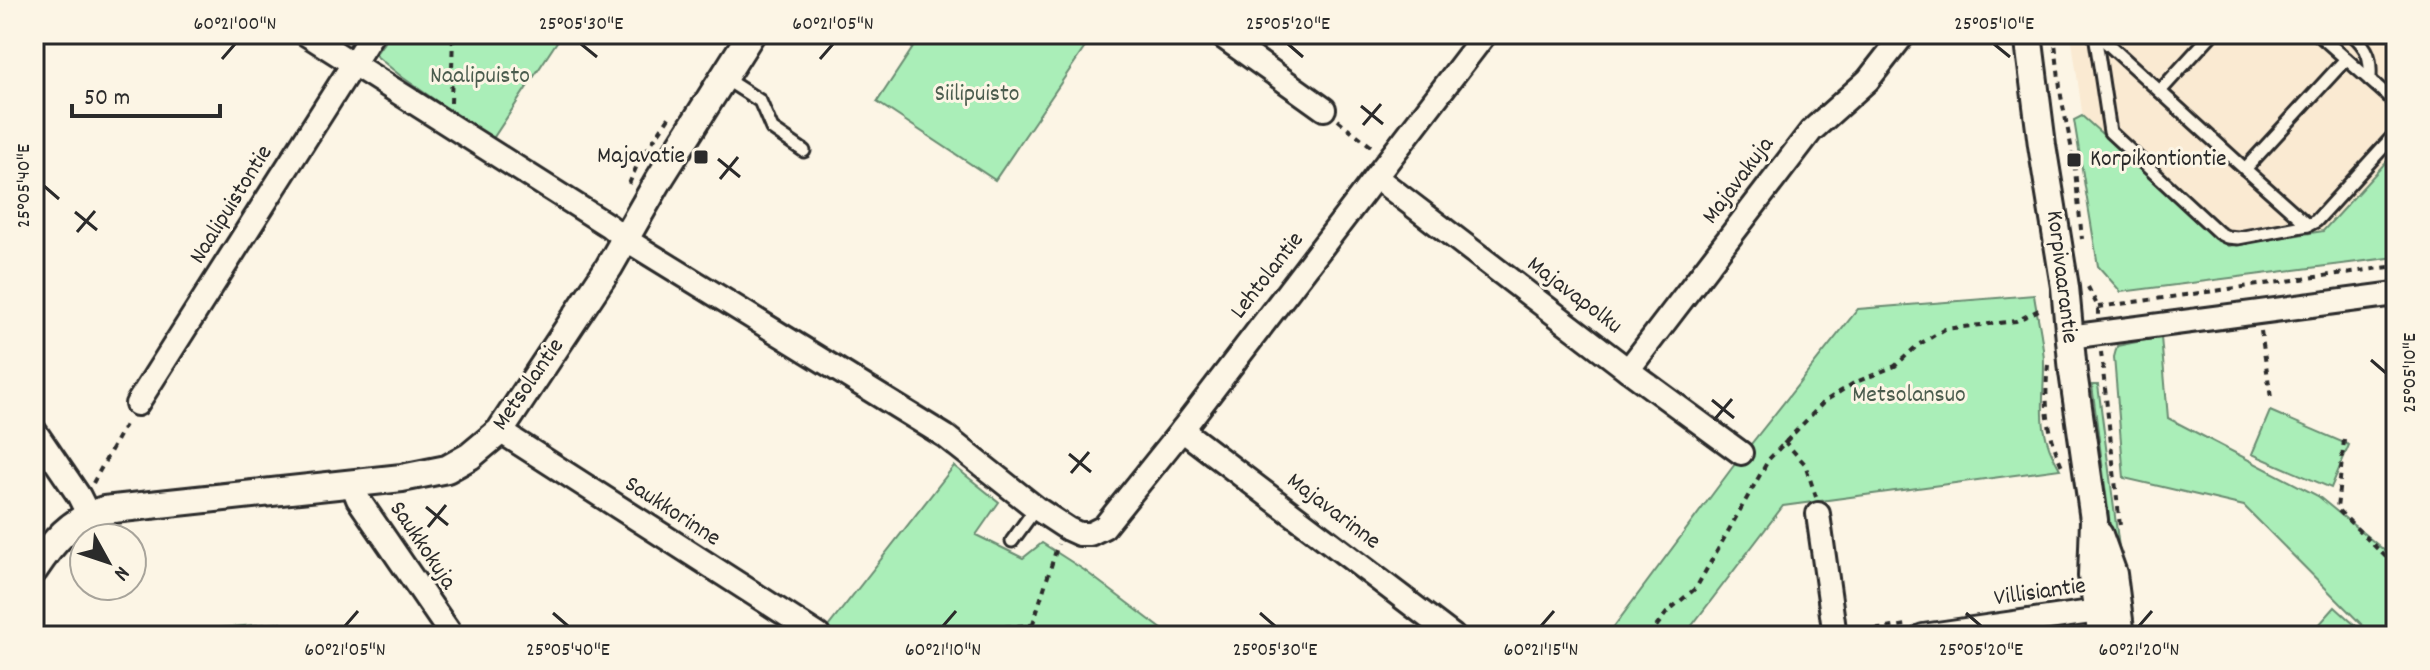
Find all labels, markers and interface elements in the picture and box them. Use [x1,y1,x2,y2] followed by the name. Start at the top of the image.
[194,11,276,39] text: 60°21'00"N
[539,11,623,39] text: 25°05'30"E
[792,11,874,39] text: 60°21'05"N
[1246,11,1330,39] text: 25°05'20"E
[1954,11,2034,39] text: 25°05'10"E
[430,60,530,94] park label: Naalipuisto
[72,68,220,118] scale bar
[935,78,1019,112] park label: Siilipuisto
[84,82,130,116] text: 50 m
[1695,130,1784,232] street label: Majavakuja
[182,139,282,271] street label: Naalipuistontie
[597,140,685,174] place label: Majavatie
[2090,143,2227,177] place label: Korpikontiontie
[11,144,39,228] text: 25°05'40"E
[692,148,710,166] marker: Majavatie
[2065,151,2083,169] marker: Korpikontiontie
[2036,209,2086,345] street label: Korpivaarantie
[1223,225,1313,327] street label: Lehtolantie
[1519,249,1629,343] street label: Majavapolku
[485,332,573,438] street label: Metsolantie
[2397,333,2425,413] text: 25°05'10"E
[1852,379,1966,413] park label: Metsolansuo
[1279,465,1387,559] street label: Majavarinne
[617,468,727,556] street label: Saukkorinne
[380,495,465,598] street label: Saukkokuja
[68,522,148,602] north arrow
[105,558,136,587] text: N
[1992,570,2088,616] street label: Villisiantie
[304,637,386,665] text: 60°21'05"N
[526,637,610,665] text: 25°05'40"E
[905,637,981,665] text: 60°21'10"N
[1233,637,1317,665] text: 25°05'30"E
[1504,637,1578,665] text: 60°21'15"N
[1939,637,2023,665] text: 25°05'20"E
[2099,637,2179,665] text: 60°21'20"N

